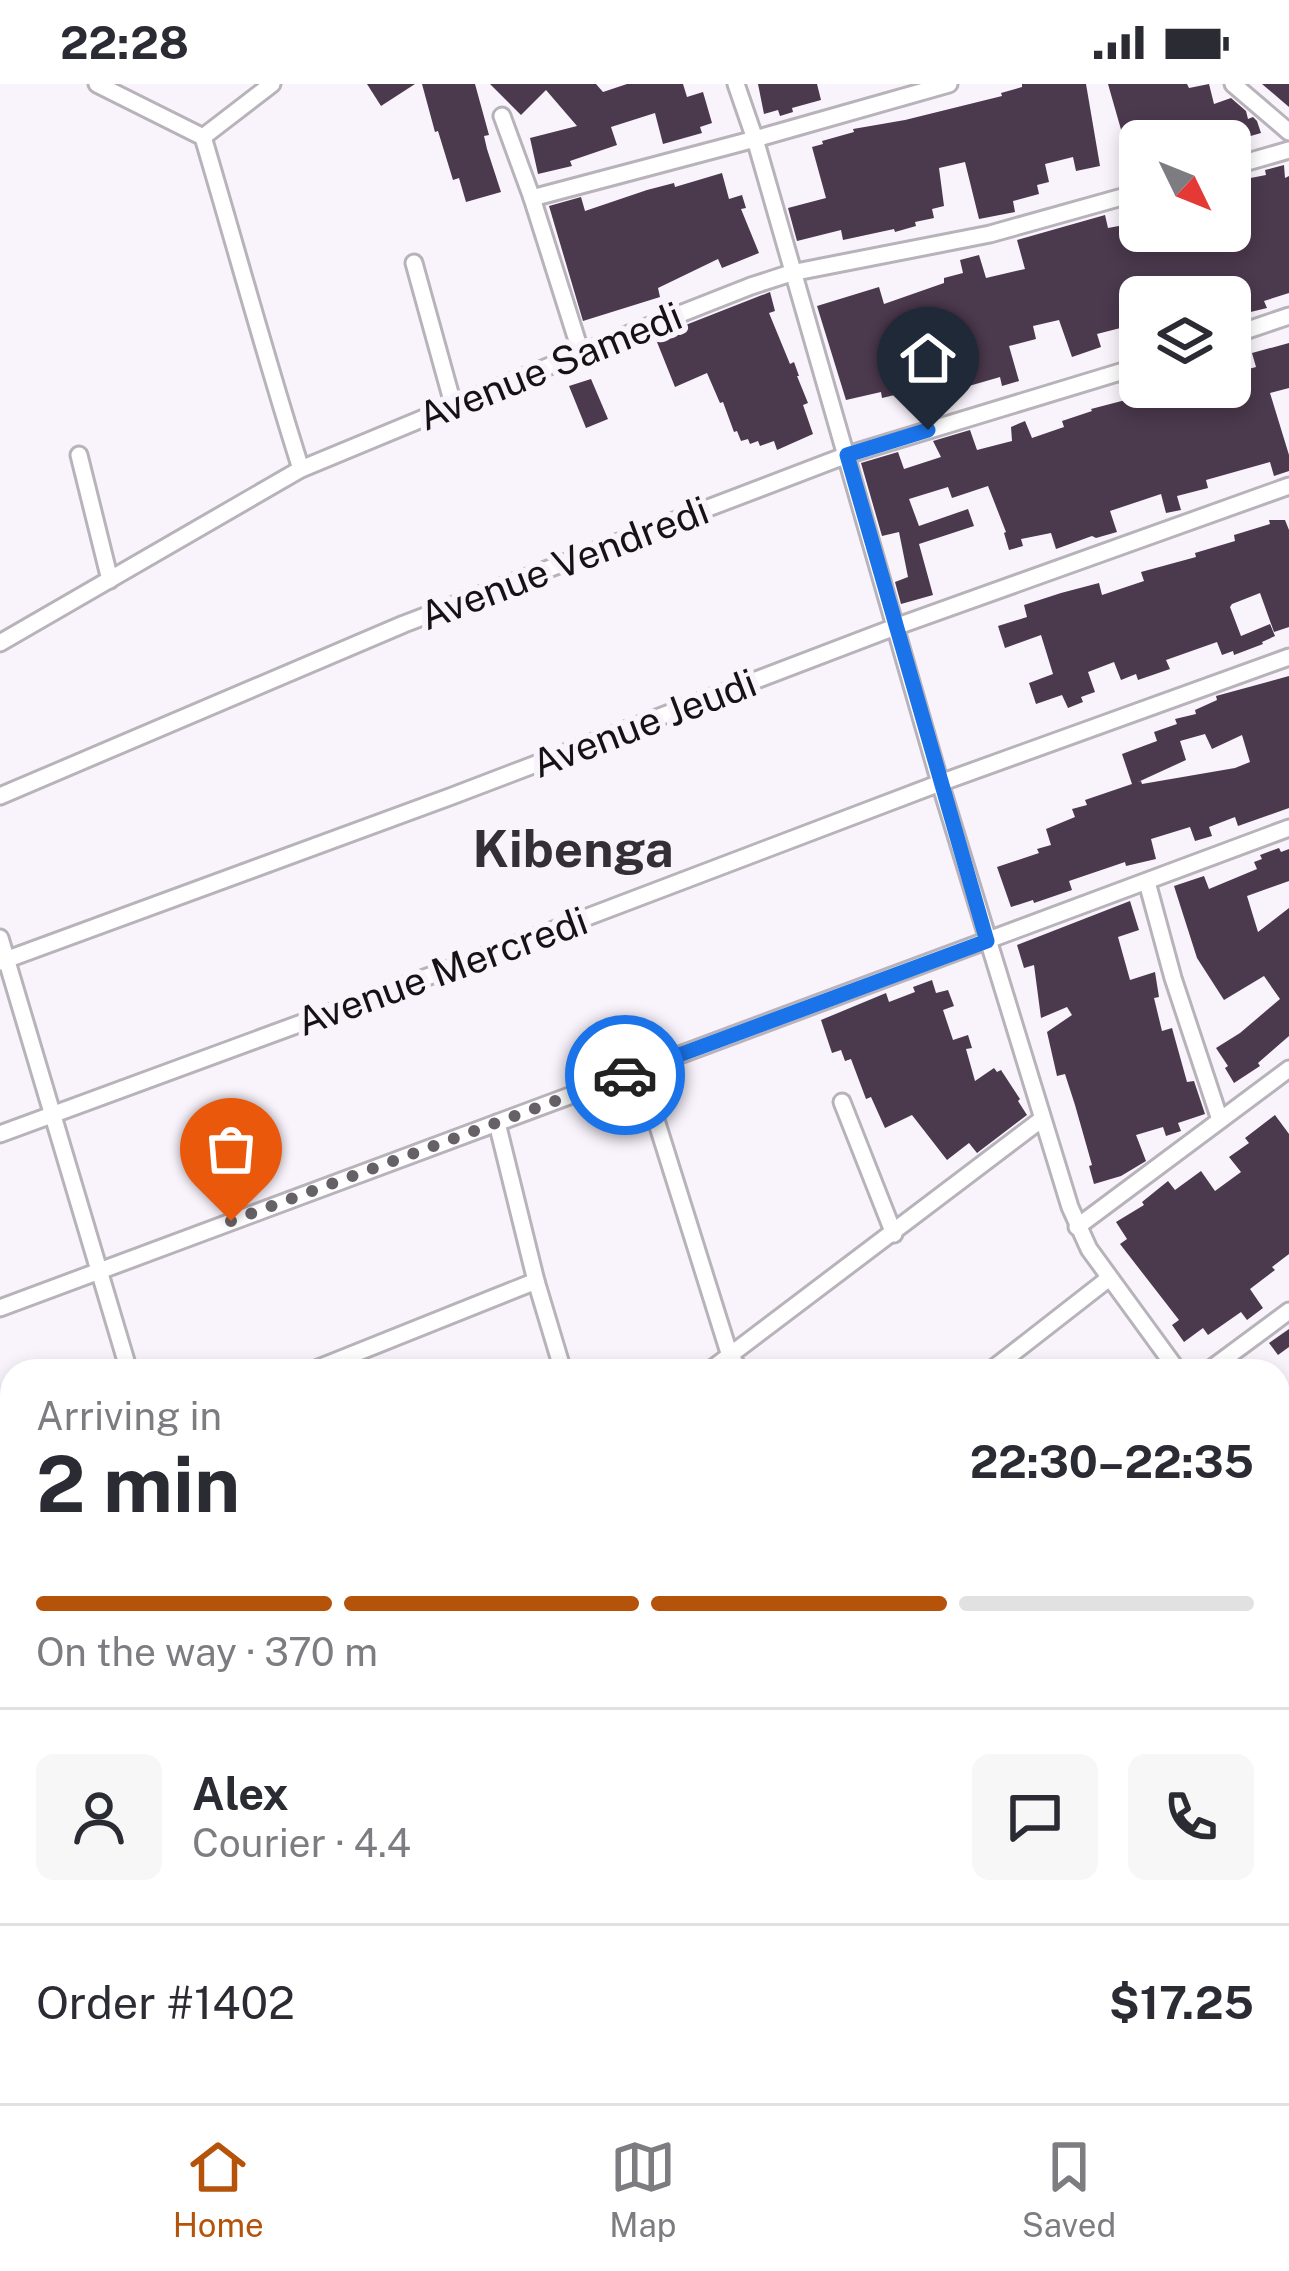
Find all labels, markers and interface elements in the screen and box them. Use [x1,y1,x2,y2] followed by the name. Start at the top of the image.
[60,16,189,69] text: 22:28
[1119,120,1251,252] north arrow
[1119,120,1251,408] map controls
[1119,276,1251,408] button: layers
[412,292,688,440] street label: Avenue Samedi
[877,307,979,430] pin
[895,325,961,391] icon: home
[413,487,715,639] street label: Avenue Vendredi
[526,659,762,787] street label: Avenue Jeudi
[472,819,674,878] district label: Kibenga
[291,897,593,1045] street label: Avenue Mercredi
[565,1015,685,1135] courier
[592,1042,658,1108] icon: car
[180,1098,282,1221] pin
[198,1116,264,1182] icon: bag
[36,1393,222,1439] text: Arriving in
[970,1435,1254,1488] text: 22:30–22:35
[36,1438,240,1530] text: 2 min
[36,1629,378,1675] text: On the way · 370 m
[36,1754,162,1880] button: person
[972,1754,1098,1880] button: chat
[1128,1754,1254,1880] button: phone
[192,1767,289,1820] text: Alex
[192,1820,411,1866] text: Courier · 4.4
[36,1976,295,2029] text: Order #1402
[1109,1976,1254,2029] text: $17.25
[173,2134,264,2244] tab: Home
[609,2134,676,2244] tab: Map
[1022,2134,1116,2244] tab: Saved

